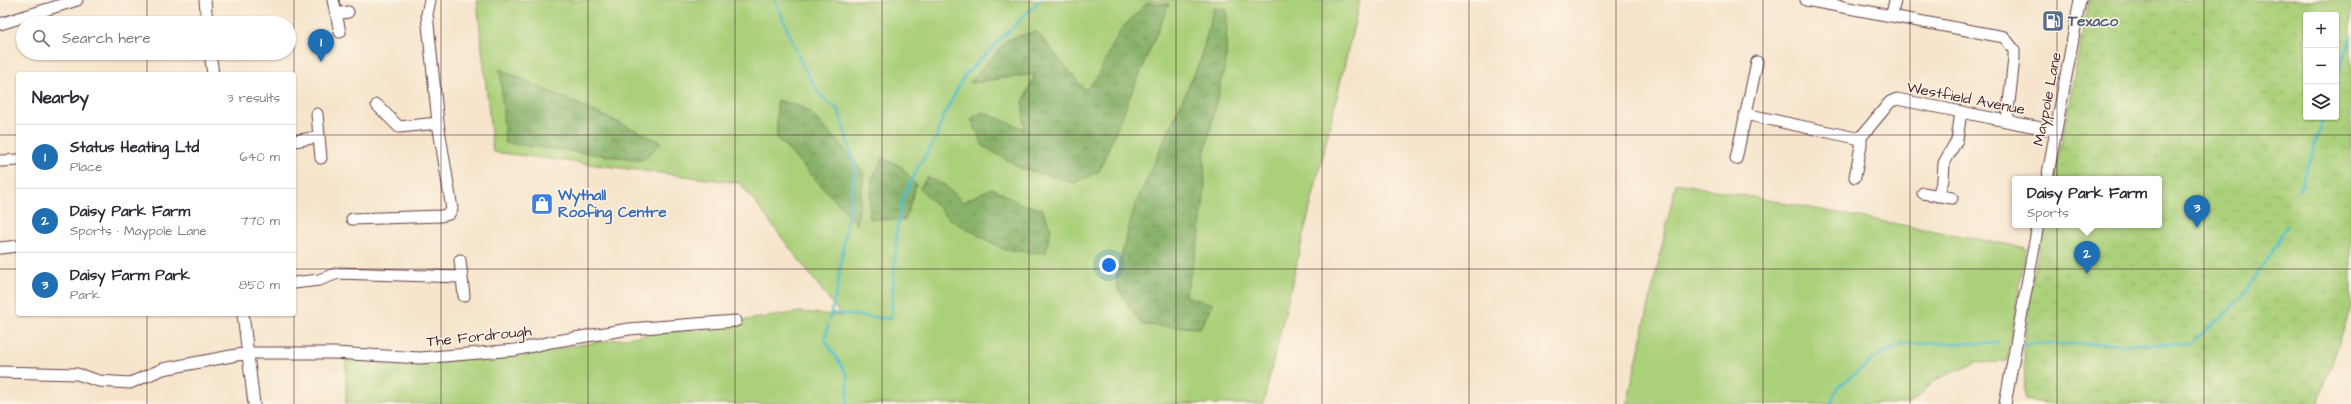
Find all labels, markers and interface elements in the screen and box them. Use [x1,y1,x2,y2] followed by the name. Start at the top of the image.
[2040,8,2066,34] fuel station icon: Texaco
[2067,11,2119,32] place label: Texaco
[2303,12,2339,120] map controls
[2303,12,2339,48] button: +
[16,16,296,60] search box
[30,27,52,49] icon: search
[62,28,151,49] text: Search here
[308,29,334,62] pin: 1
[2303,48,2339,84] button: −
[2028,50,2068,148] street label: Maypole Lane
[1905,77,2027,120] street label: Westfield Avenue
[2303,84,2339,120] button: layers
[32,86,89,110] text: Nearby
[227,89,280,107] text: 3 results
[70,137,199,158] text: Status Heating Ltd
[44,148,46,166] text: 1
[239,148,280,166] text: 640 m
[70,158,102,176] text: Place
[2012,176,2162,228] popup
[2027,183,2147,204] text: Daisy Park Farm
[557,185,667,225] place label: Wythall Roofing Centre
[529,191,555,217] shop icon: Wythall Roofing Centre
[2184,195,2210,228] pin: 3
[70,201,190,222] text: Daisy Park Farm
[2027,204,2069,222] text: Sports
[41,212,49,230] text: 2
[240,212,280,230] text: 770 m
[70,222,207,240] text: Sports · Maypole Lane
[2074,241,2100,274] pin: 2
[1099,255,1119,275] your location
[70,265,190,286] text: Daisy Farm Park
[42,276,48,294] text: 3
[239,276,280,294] text: 850 m
[70,286,100,304] text: Park
[426,320,533,353] street label: The Fordrough

